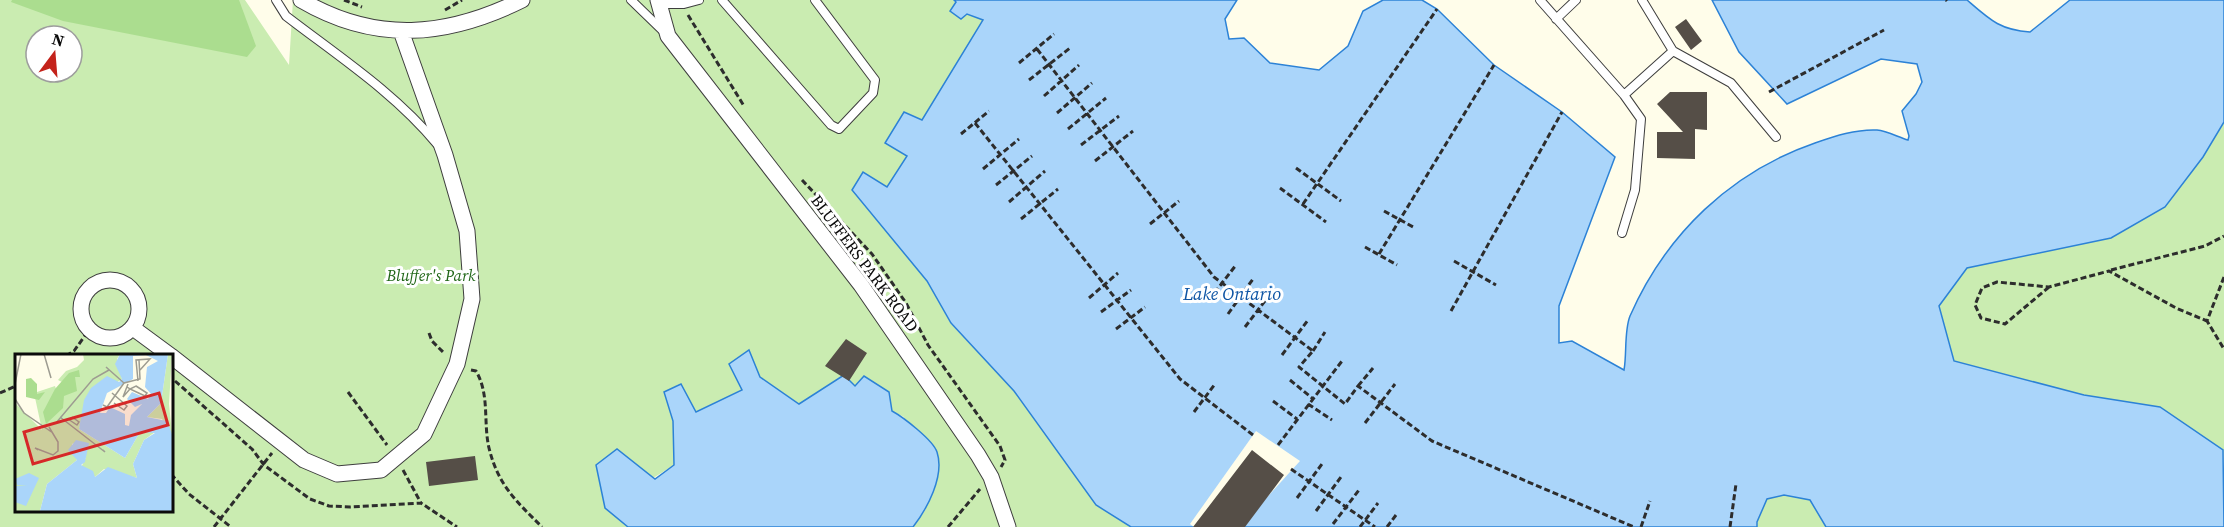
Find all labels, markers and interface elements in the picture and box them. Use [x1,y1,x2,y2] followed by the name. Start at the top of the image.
[24,24,84,84] north arrow
[50,27,67,52] text: N
[806,190,924,336] street label: BLUFFERS PARK ROAD
[385,264,476,286] park label: Bluffer's Park
[1182,281,1281,306] water label: Lake Ontario
[15,354,172,512] inset map

